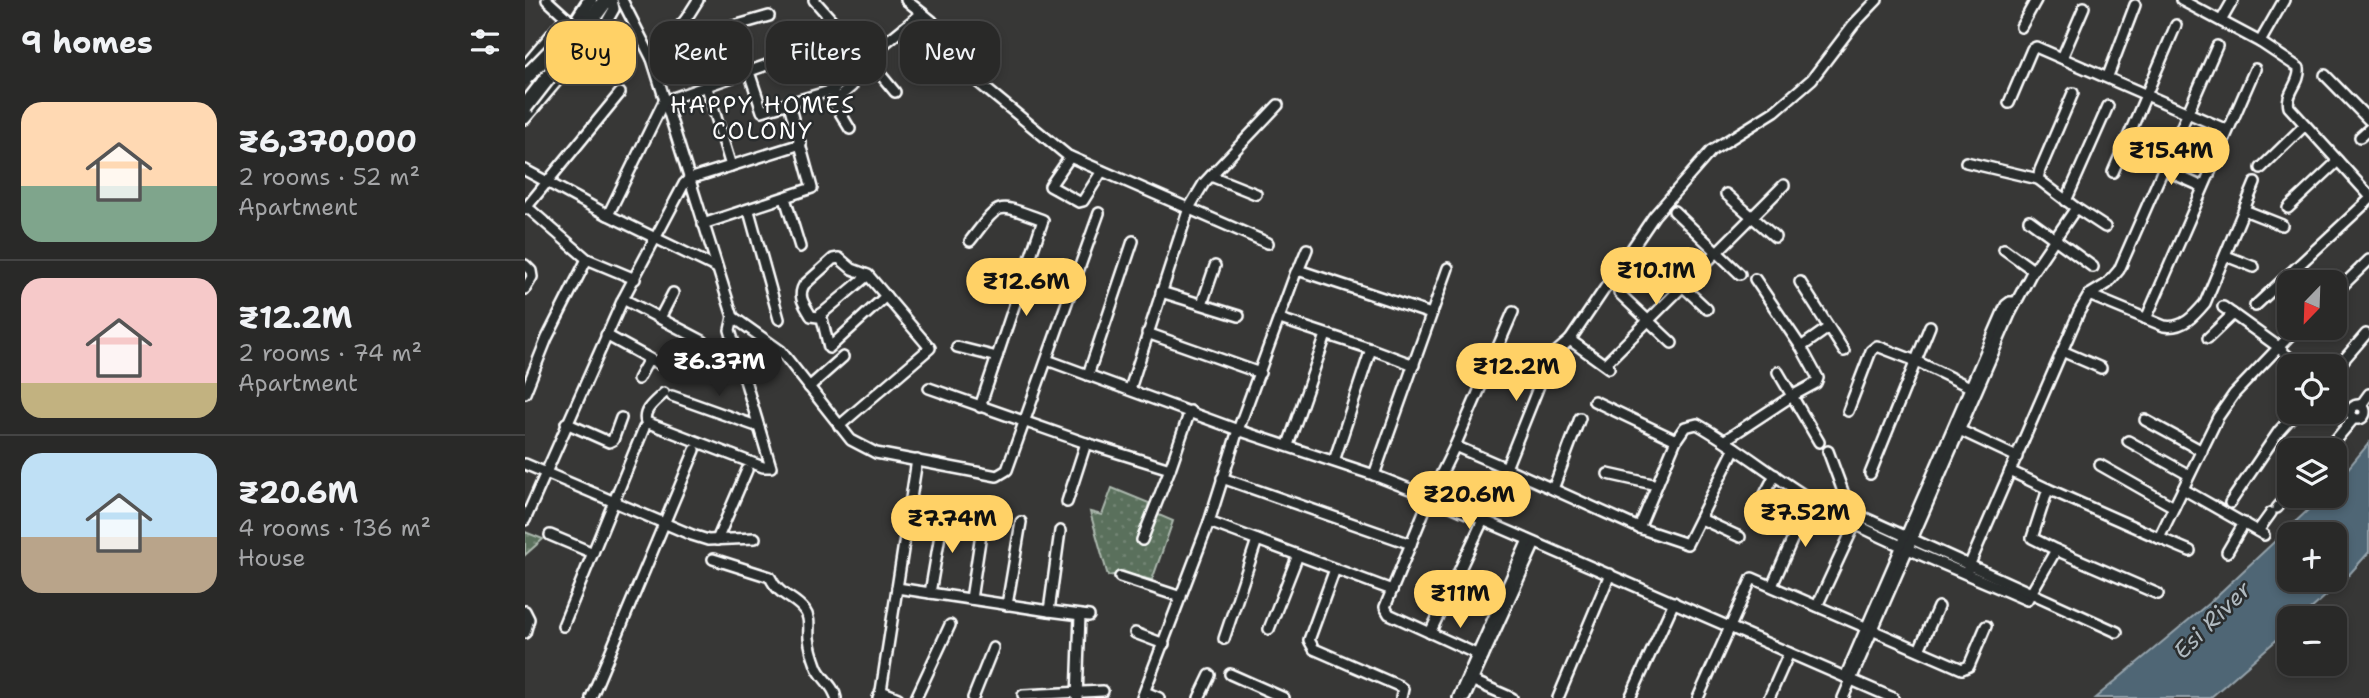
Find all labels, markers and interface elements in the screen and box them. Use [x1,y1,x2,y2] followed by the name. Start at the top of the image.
[546,21,636,84] chip: Buy
[650,21,752,84] chip: Rent
[766,21,886,84] chip: Filters
[900,21,1000,84] chip: New
[21,22,153,63] text: 9 homes
[466,23,504,61] icon: filters
[670,90,856,146] district label: HAPPY HOMES COLONY
[238,121,417,162] text: ₹6,370,000
[2114,128,2228,187] pin: ₹15.4M
[77,130,161,214] icon: home
[2129,135,2213,165] text: ₹15.4M
[238,162,420,192] text: 2 rooms · 52 m²
[238,192,358,222] text: Apartment
[1599,247,1713,307] pin: ₹10.1M
[1616,255,1696,285] text: ₹10.1M
[969,258,1083,318] pin: ₹12.6M
[982,266,1070,296] text: ₹12.6M
[2277,270,2347,340] north arrow
[2277,270,2347,676] map controls
[238,297,352,338] text: ₹12.2M
[77,306,161,390] icon: home
[238,338,422,368] text: 2 rooms · 74 m²
[662,338,776,398] pin: ₹6.37M
[1459,344,1573,403] pin: ₹12.2M
[673,346,765,376] text: ₹6.37M
[1472,351,1560,381] text: ₹12.2M
[2277,354,2347,424] button: locate
[238,368,358,398] text: Apartment
[2277,438,2347,508] button: layers
[238,472,358,513] text: ₹20.6M
[1412,472,1526,531] pin: ₹20.6M
[1423,479,1515,509] text: ₹20.6M
[77,481,161,565] icon: home
[1748,490,1862,549] pin: ₹7.52M
[895,496,1009,555] pin: ₹7.74M
[1760,497,1850,527] text: ₹7.52M
[907,503,997,533] text: ₹7.74M
[238,513,431,543] text: 4 rooms · 136 m²
[2277,522,2347,592] button: +
[238,543,306,573] text: House
[1419,570,1501,630] pin: ₹11M
[2167,574,2258,665] water label: Esi River
[1430,578,1490,608] text: ₹11M
[2277,606,2347,676] button: −

